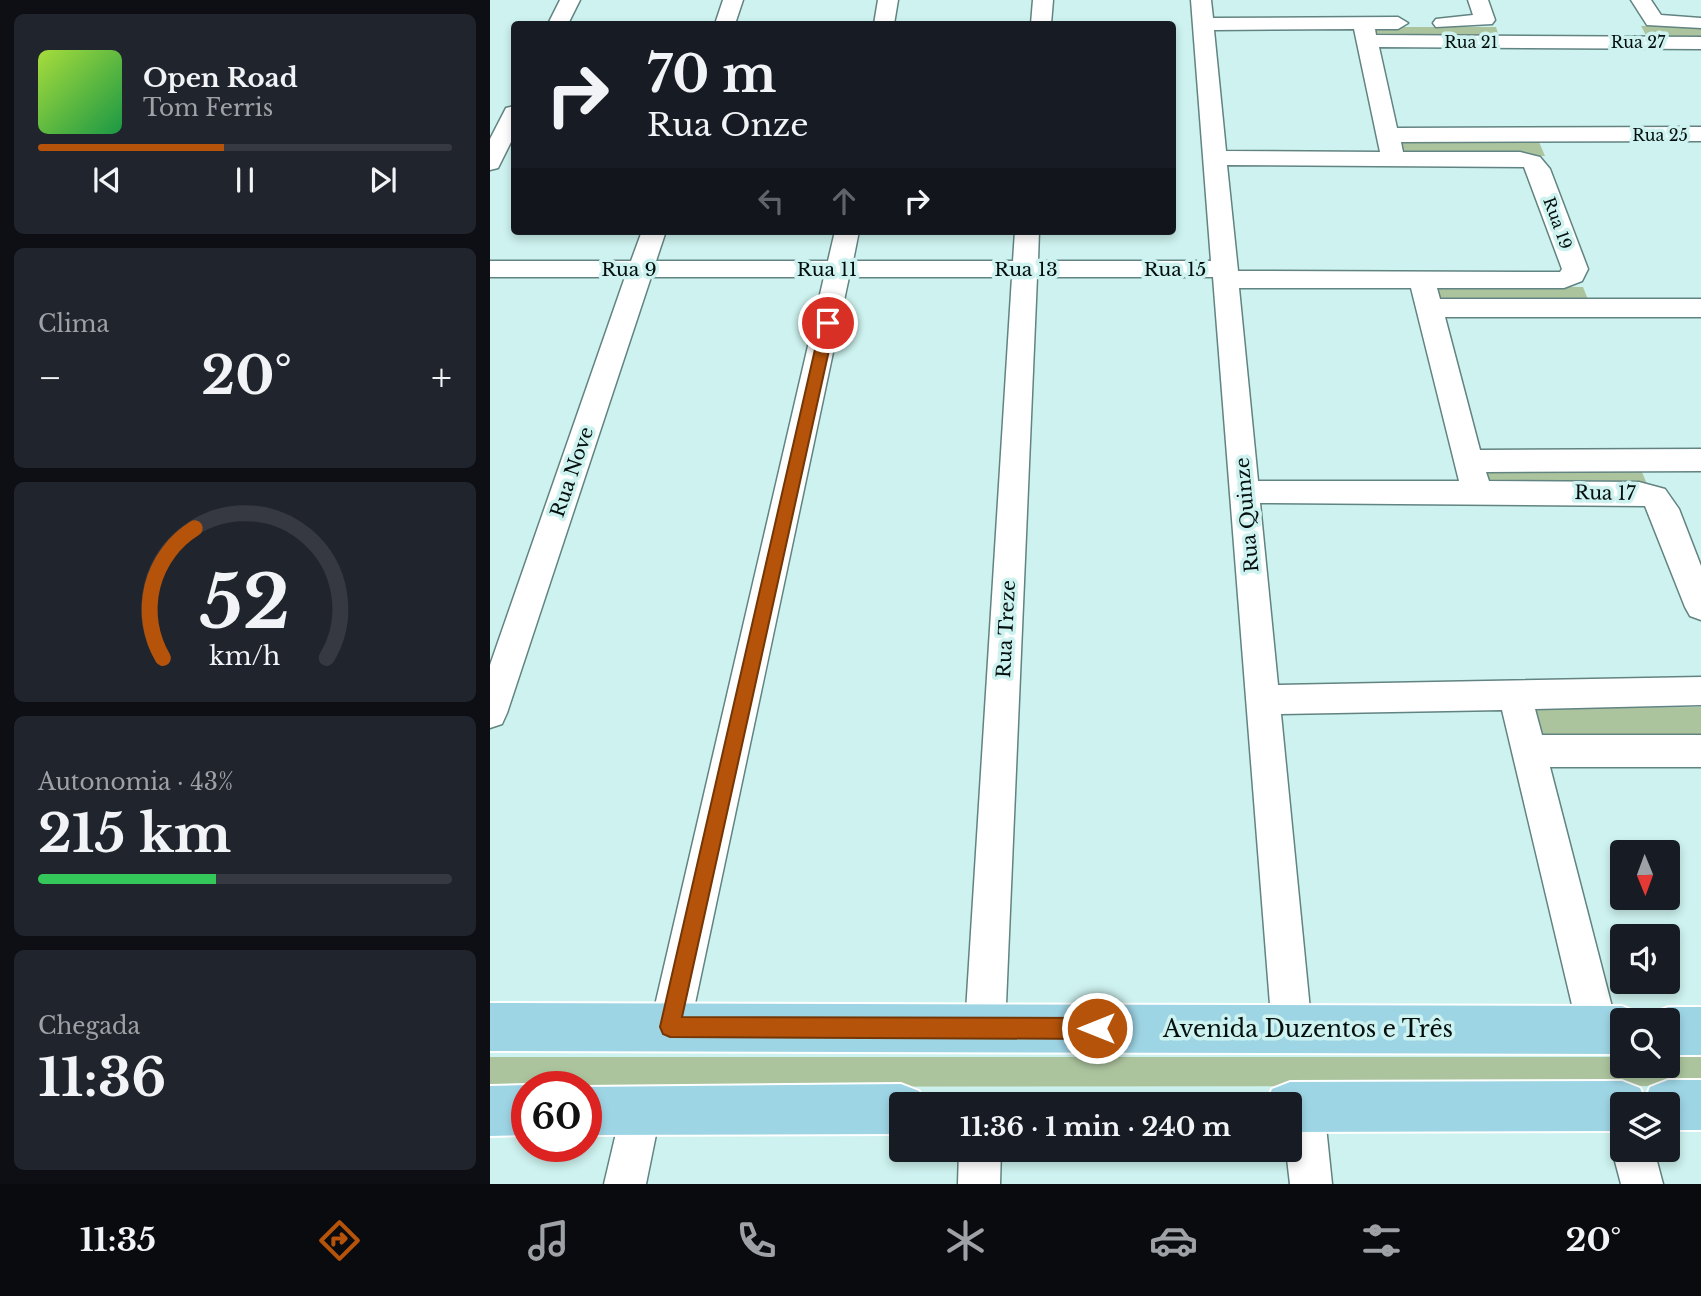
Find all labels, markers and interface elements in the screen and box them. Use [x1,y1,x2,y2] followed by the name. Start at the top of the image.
[1444,32,1498,52] street label: Rua 21
[1611,32,1666,52] street label: Rua 27
[647,44,777,105] text: 70 m
[532,49,623,140] icon: right
[143,62,298,94] text: Open Road
[143,94,273,122] text: Tom Ferris
[647,105,809,145] text: Rua Onze
[1632,125,1688,145] street label: Rua 25
[88,161,126,199] icon: previous
[226,161,264,199] icon: pause
[364,161,402,199] icon: next
[752,182,790,220] icon: left
[825,182,863,220] icon: ahead
[898,182,936,220] icon: right
[1539,194,1577,252] street label: Rua 19
[601,258,657,281] street label: Rua 9
[797,258,857,281] street label: Rua 11
[994,258,1058,281] street label: Rua 13
[1144,258,1206,281] street label: Rua 15
[798,293,858,353] pin
[809,304,847,342] icon: arrive
[38,310,109,338] text: Clima
[201,344,292,408] text: 20°
[38,354,62,401] text: −
[431,354,452,401] text: +
[546,424,598,520] street label: Rua Nove
[1231,457,1263,573] street label: Rua Quinze
[1574,481,1636,505] street label: Rua 17
[200,557,290,648] text: 52
[992,579,1020,679] street label: Rua Treze
[210,641,280,672] text: km/h
[38,768,233,796] text: Autonomia · 43%
[38,802,231,866] text: 215 km
[1610,840,1680,910] north arrow
[1610,840,1680,1162] map controls
[1610,924,1680,994] button: sound
[1060,991,1134,1065] position arrow
[1610,1008,1680,1078] button: search
[38,1012,140,1040] text: Chegada
[1162,1015,1453,1043] street label: Avenida Duzentos e Três
[38,1046,166,1110] text: 11:36
[511,1071,602,1162] speed limit sign: 60
[1610,1092,1680,1162] button: layers
[960,1111,1231,1143] text: 11:36 · 1 min · 240 m
[315,1216,364,1265] icon: directions
[524,1216,573,1265] icon: music
[732,1216,781,1265] icon: phone
[941,1216,990,1265] icon: climate
[1149,1216,1198,1265] icon: car
[1357,1216,1406,1265] icon: filters
[80,1220,156,1260] text: 11:35
[1566,1220,1621,1260] text: 20°

